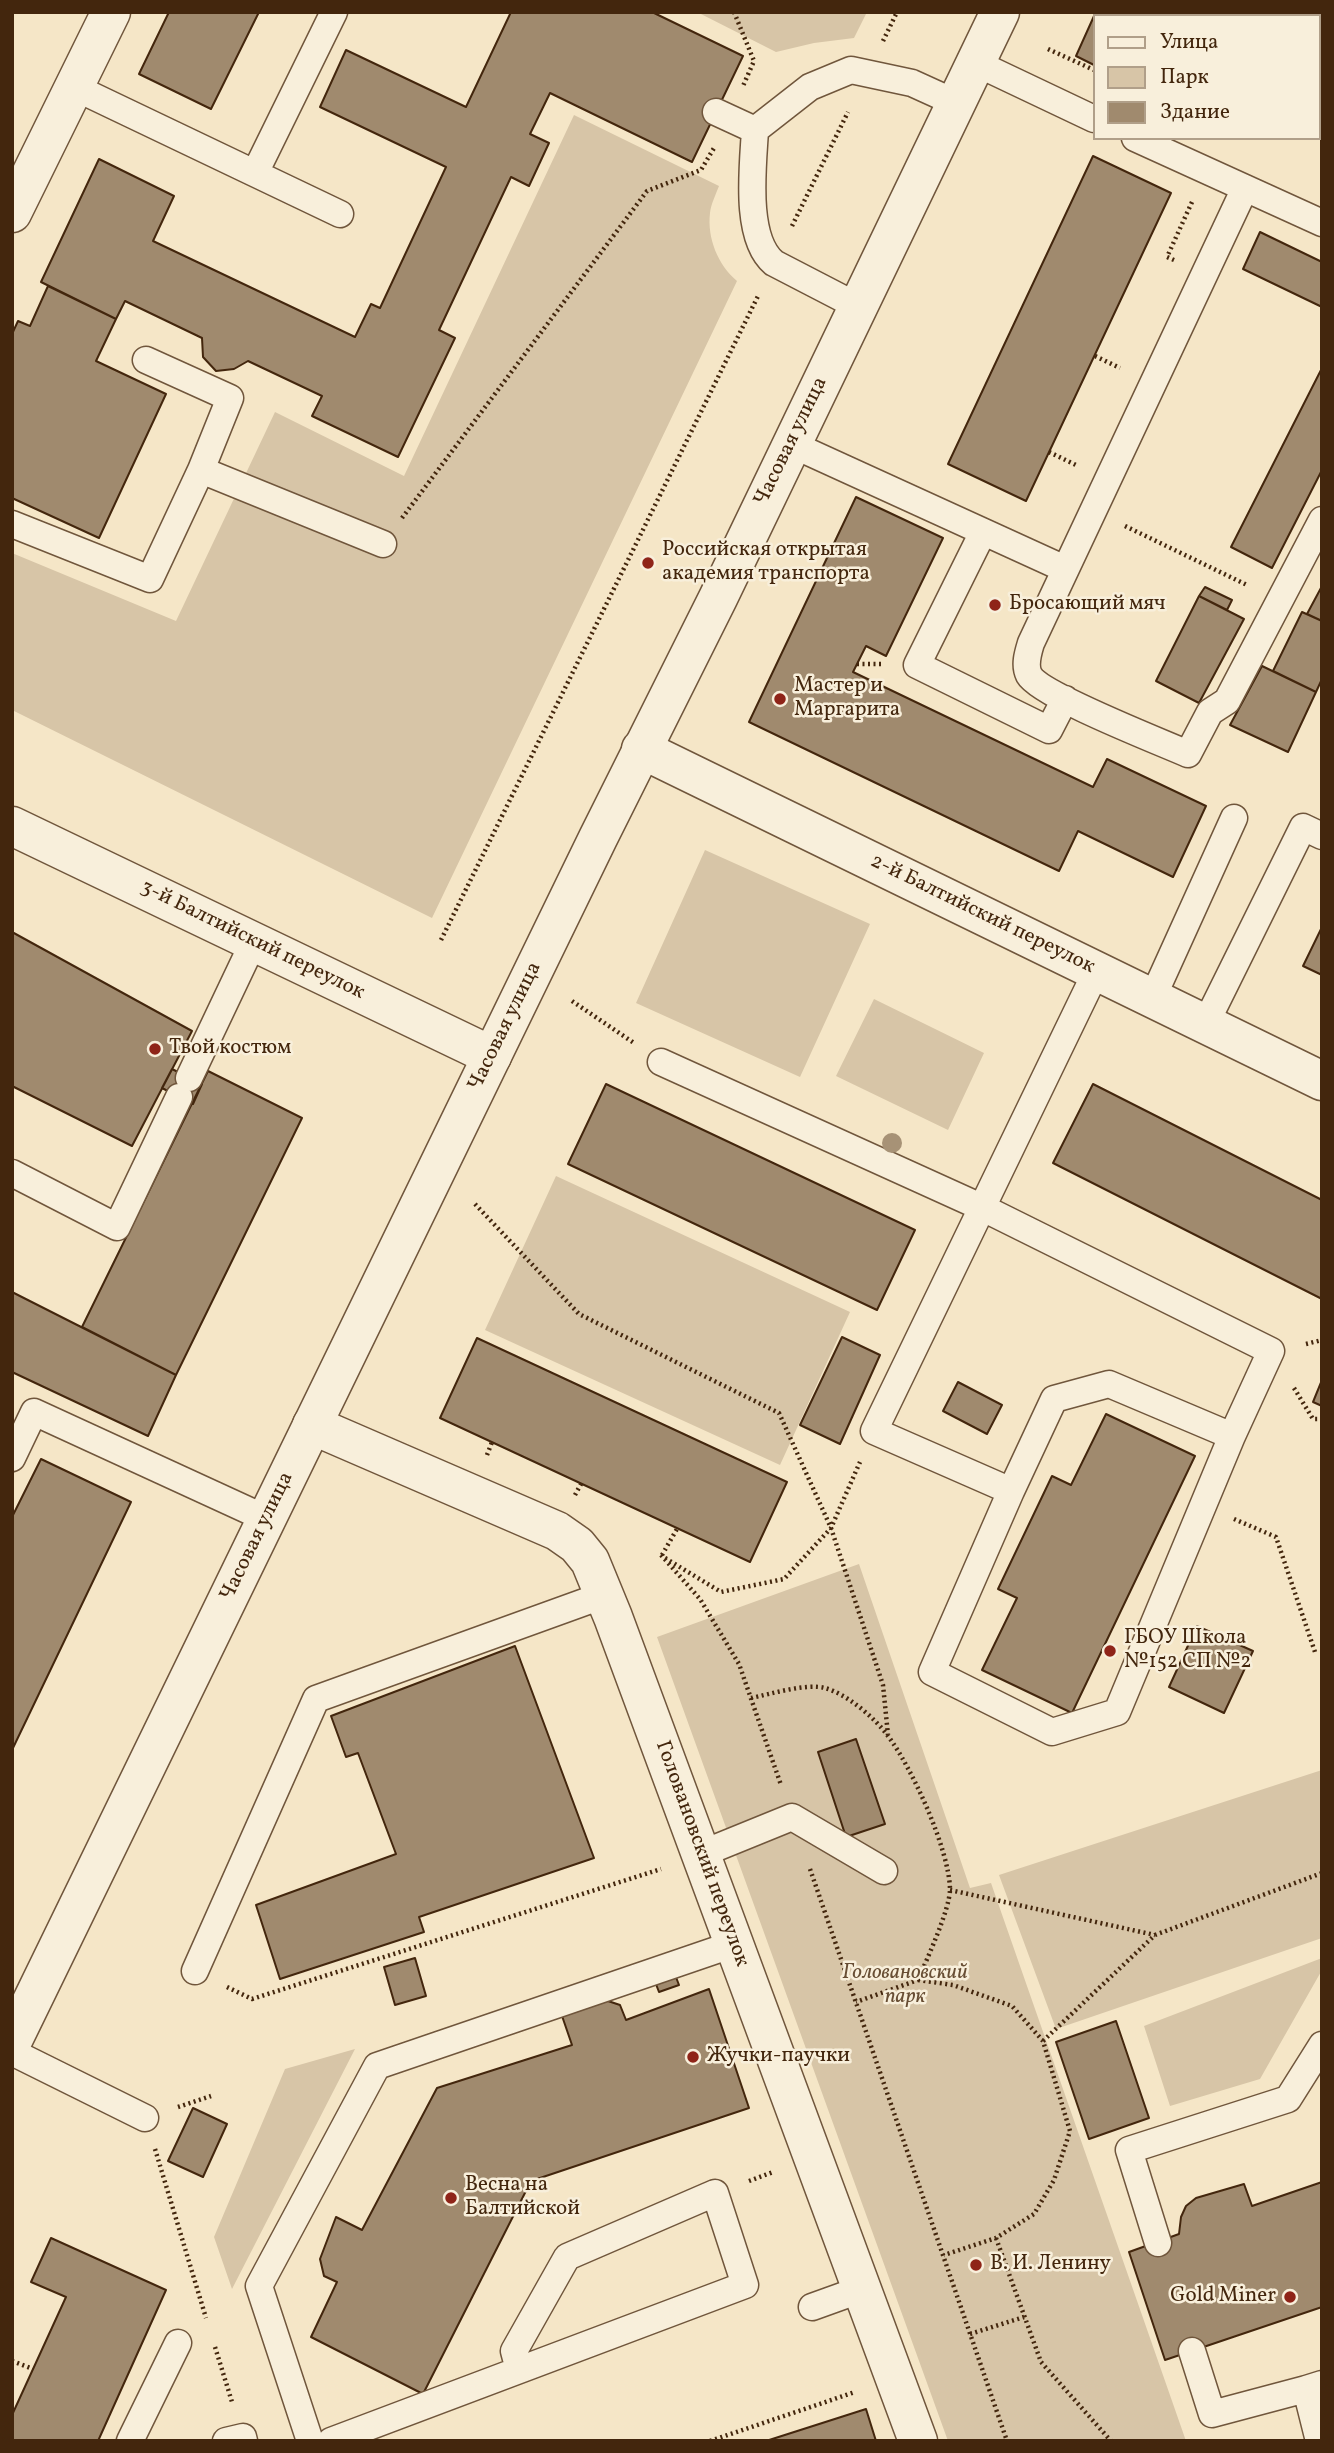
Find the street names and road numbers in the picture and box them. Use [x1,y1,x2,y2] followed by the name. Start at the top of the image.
[750,373,834,511] street label: Часовая улица
[866,850,1098,980] street label: 2-й Балтийский переулок
[136,876,368,1006] street label: 3-й Балтийский переулок
[464,958,548,1096] street label: Часовая улица
[216,1468,300,1606] street label: Часовая улица
[648,1738,754,1970] street label: Головановский переулок

